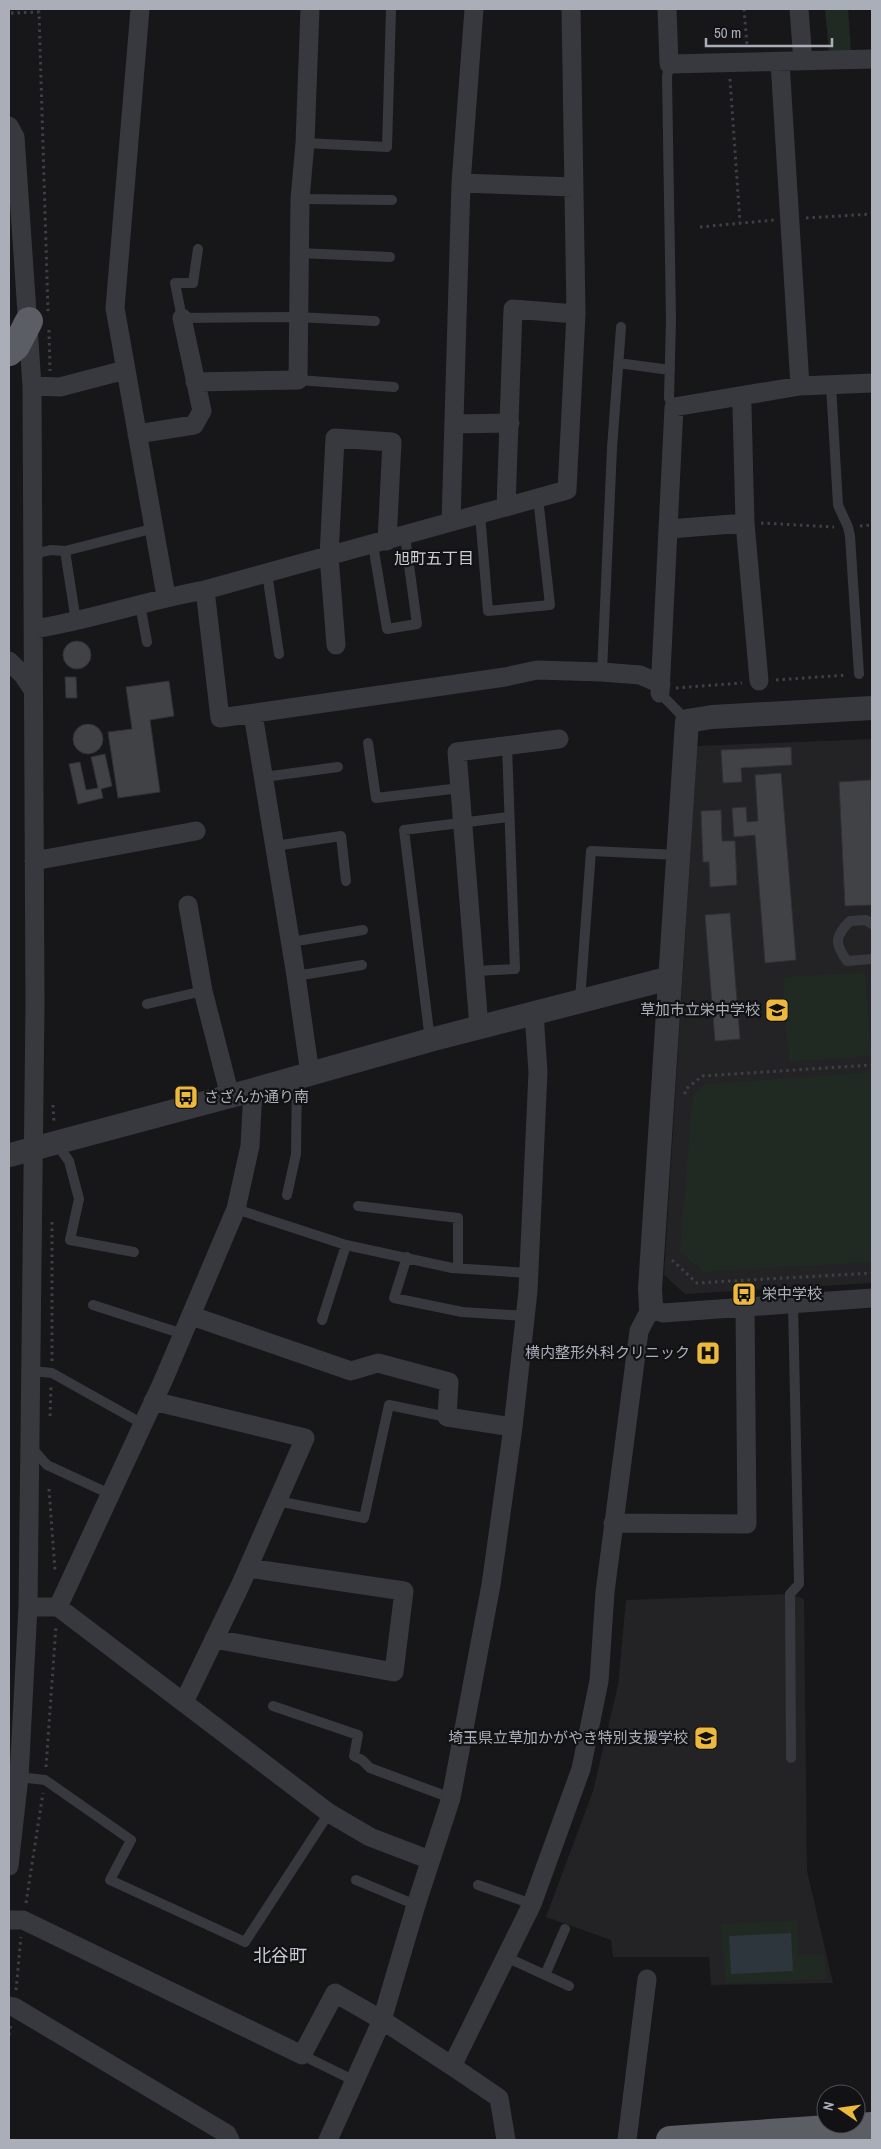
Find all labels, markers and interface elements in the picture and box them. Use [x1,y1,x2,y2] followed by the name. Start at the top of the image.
[706,15,832,47] scale bar
[714,22,741,43] text: 50 m
[394,547,474,569] district label: 旭町五丁目
[764,997,790,1023] school or university icon: 草加市立栄中学校
[640,999,760,1020] place label: 草加市立栄中学校
[173,1084,199,1110] bus stop icon: さざんか通り南
[204,1086,309,1107] place label: さざんか通り南
[731,1281,757,1307] bus stop icon: 栄中学校
[762,1283,822,1304] place label: 栄中学校
[695,1340,721,1366] hospital icon: 横内整形外科クリニック
[525,1342,690,1363] place label: 横内整形外科クリニック
[693,1725,719,1751] school or university icon: 埼玉県立草加かがやき特別支援学校
[448,1727,688,1748] place label: 埼玉県立草加かがやき特別支援学校
[253,1943,307,1968] district label: 北谷町
[816,2084,866,2134] north arrow
[819,2100,838,2112] text: N

